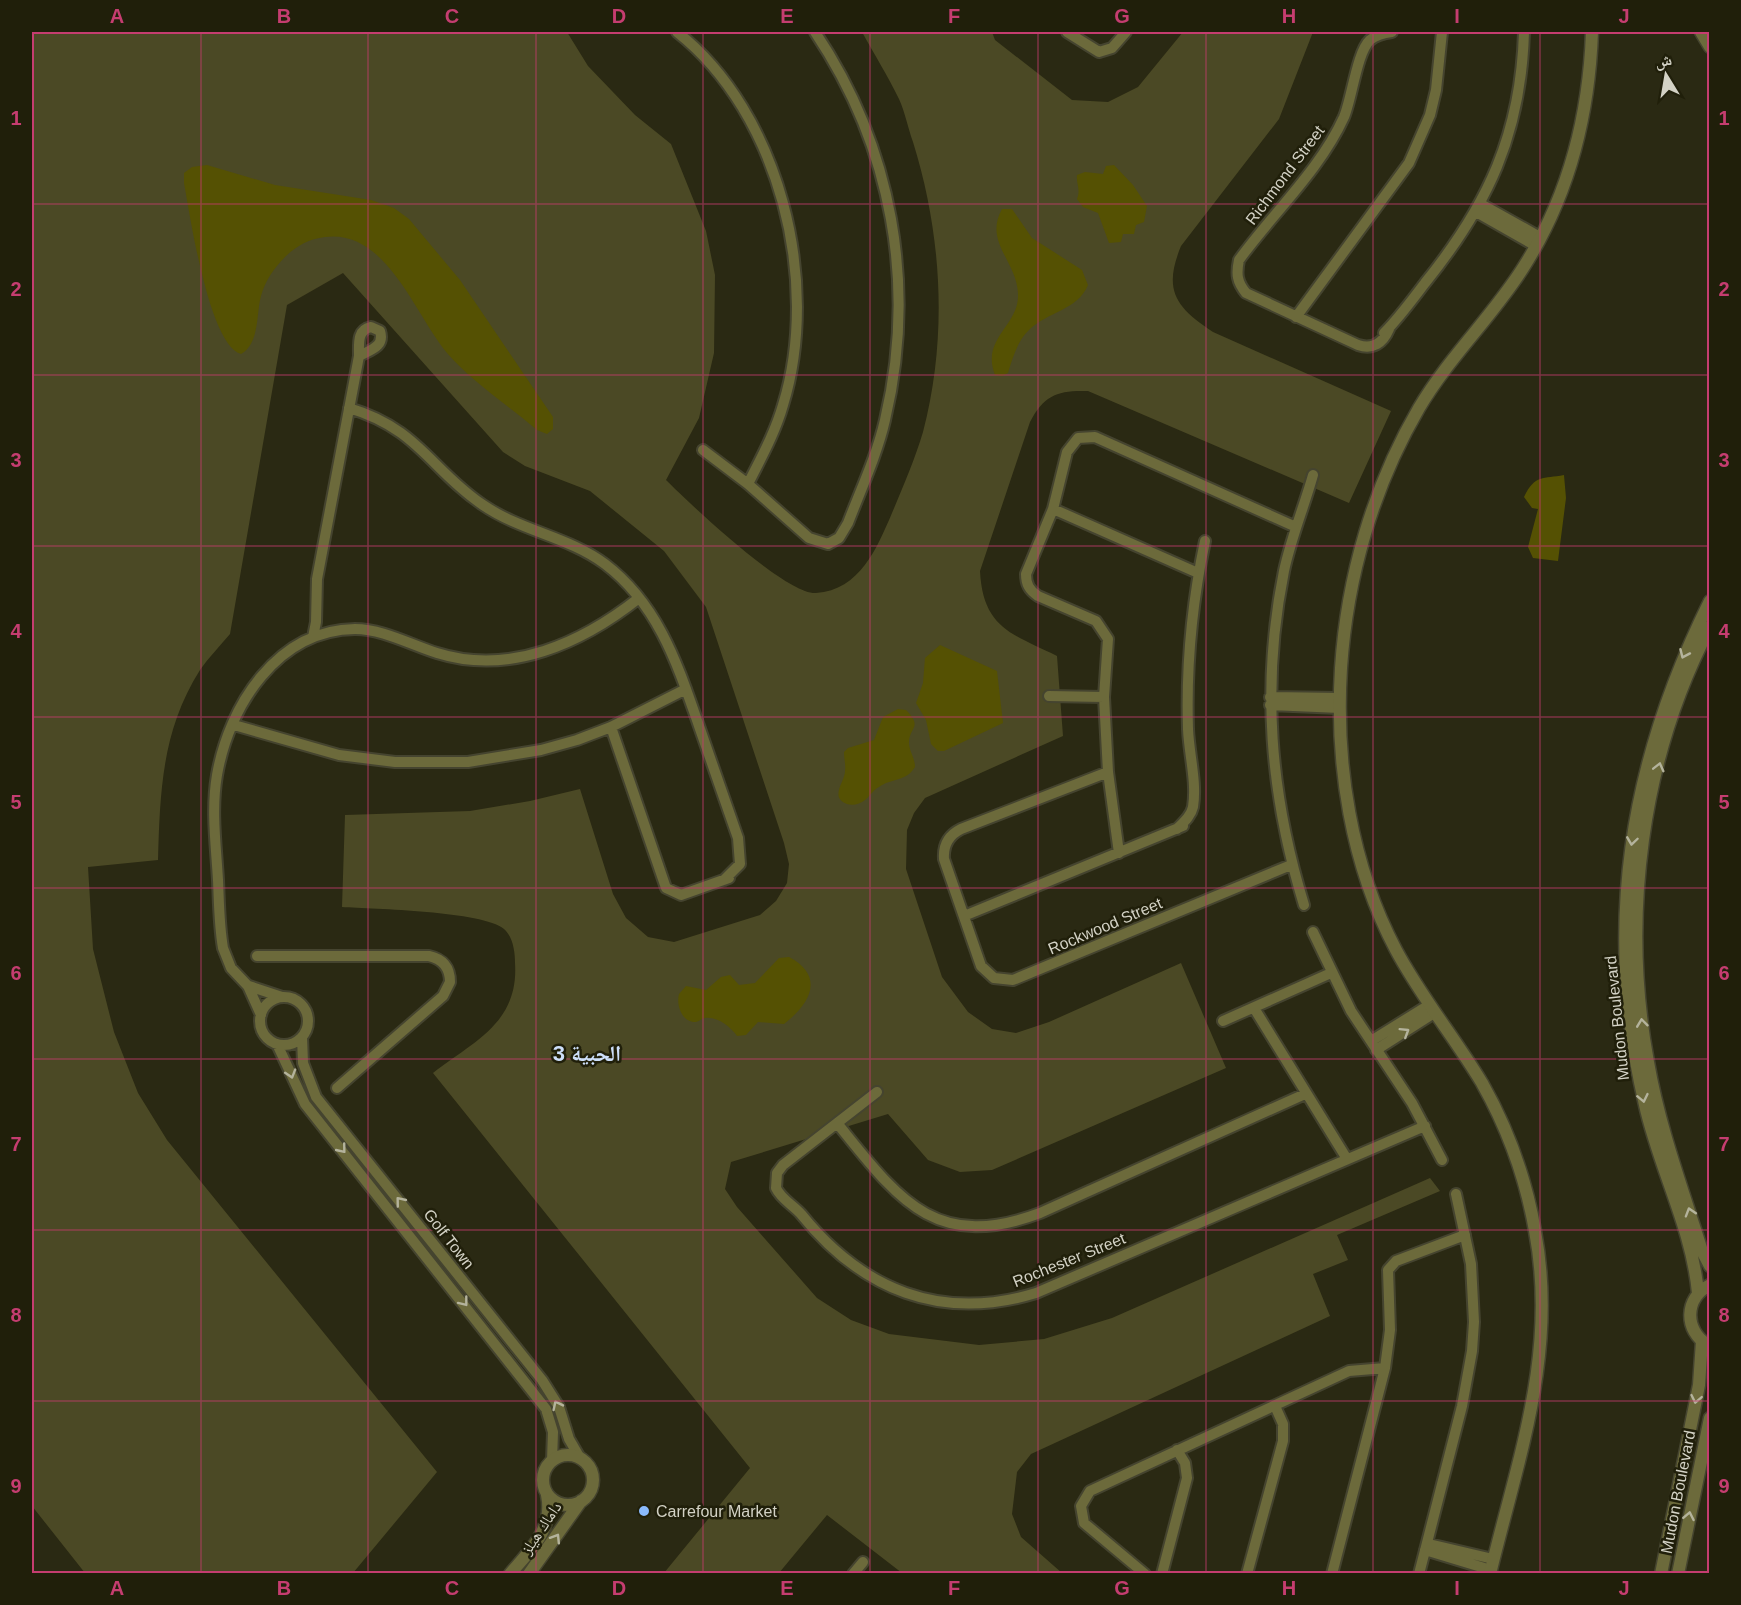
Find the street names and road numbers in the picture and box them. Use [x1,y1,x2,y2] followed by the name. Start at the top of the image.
[1242,122,1328,228] street label: Richmond Street
[1046,894,1165,958] street label: Rockwood Street
[1602,955,1632,1081] street label: Mudon Boulevard
[420,1206,478,1272] street label: Golf Town
[1010,1229,1128,1290] street label: Rochester Street
[1658,1429,1698,1555] street label: Mudon Boulevard
[517,1499,565,1559] street label: داماك هيلز

